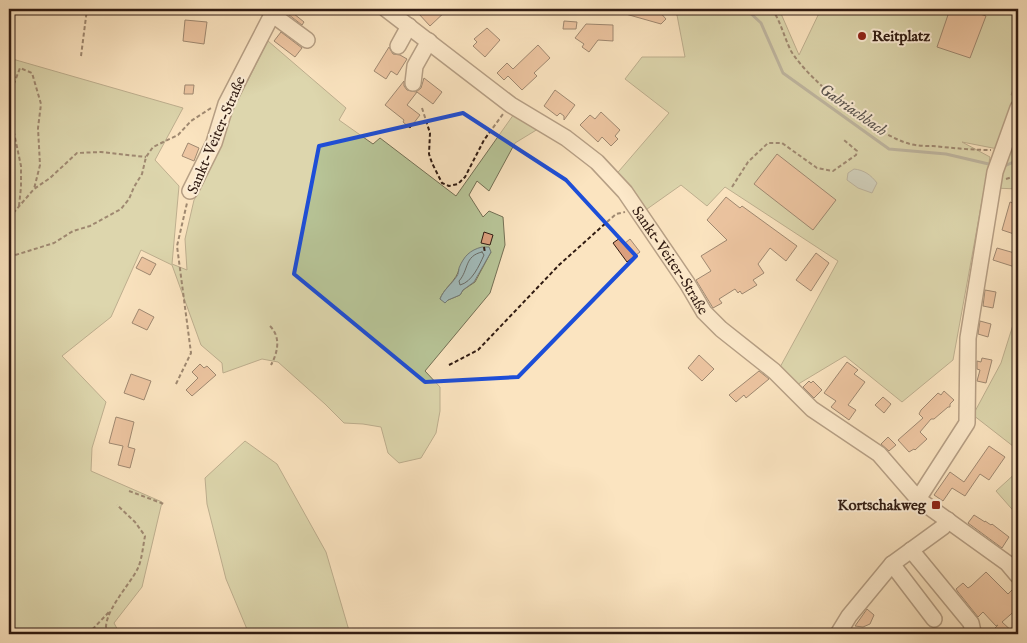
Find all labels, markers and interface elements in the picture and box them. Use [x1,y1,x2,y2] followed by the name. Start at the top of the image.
[872,27,930,46] place label: Reitplatz
[856,30,868,42] marker: Reitplatz
[183,73,250,197] street label: Sankt-Veiter-Straße
[815,80,891,141] water label: Gabriachbach
[627,203,713,318] street label: Sankt-Veiter-Straße
[838,496,927,515] place label: Kortschakweg
[930,499,942,511] marker: Kortschakweg

